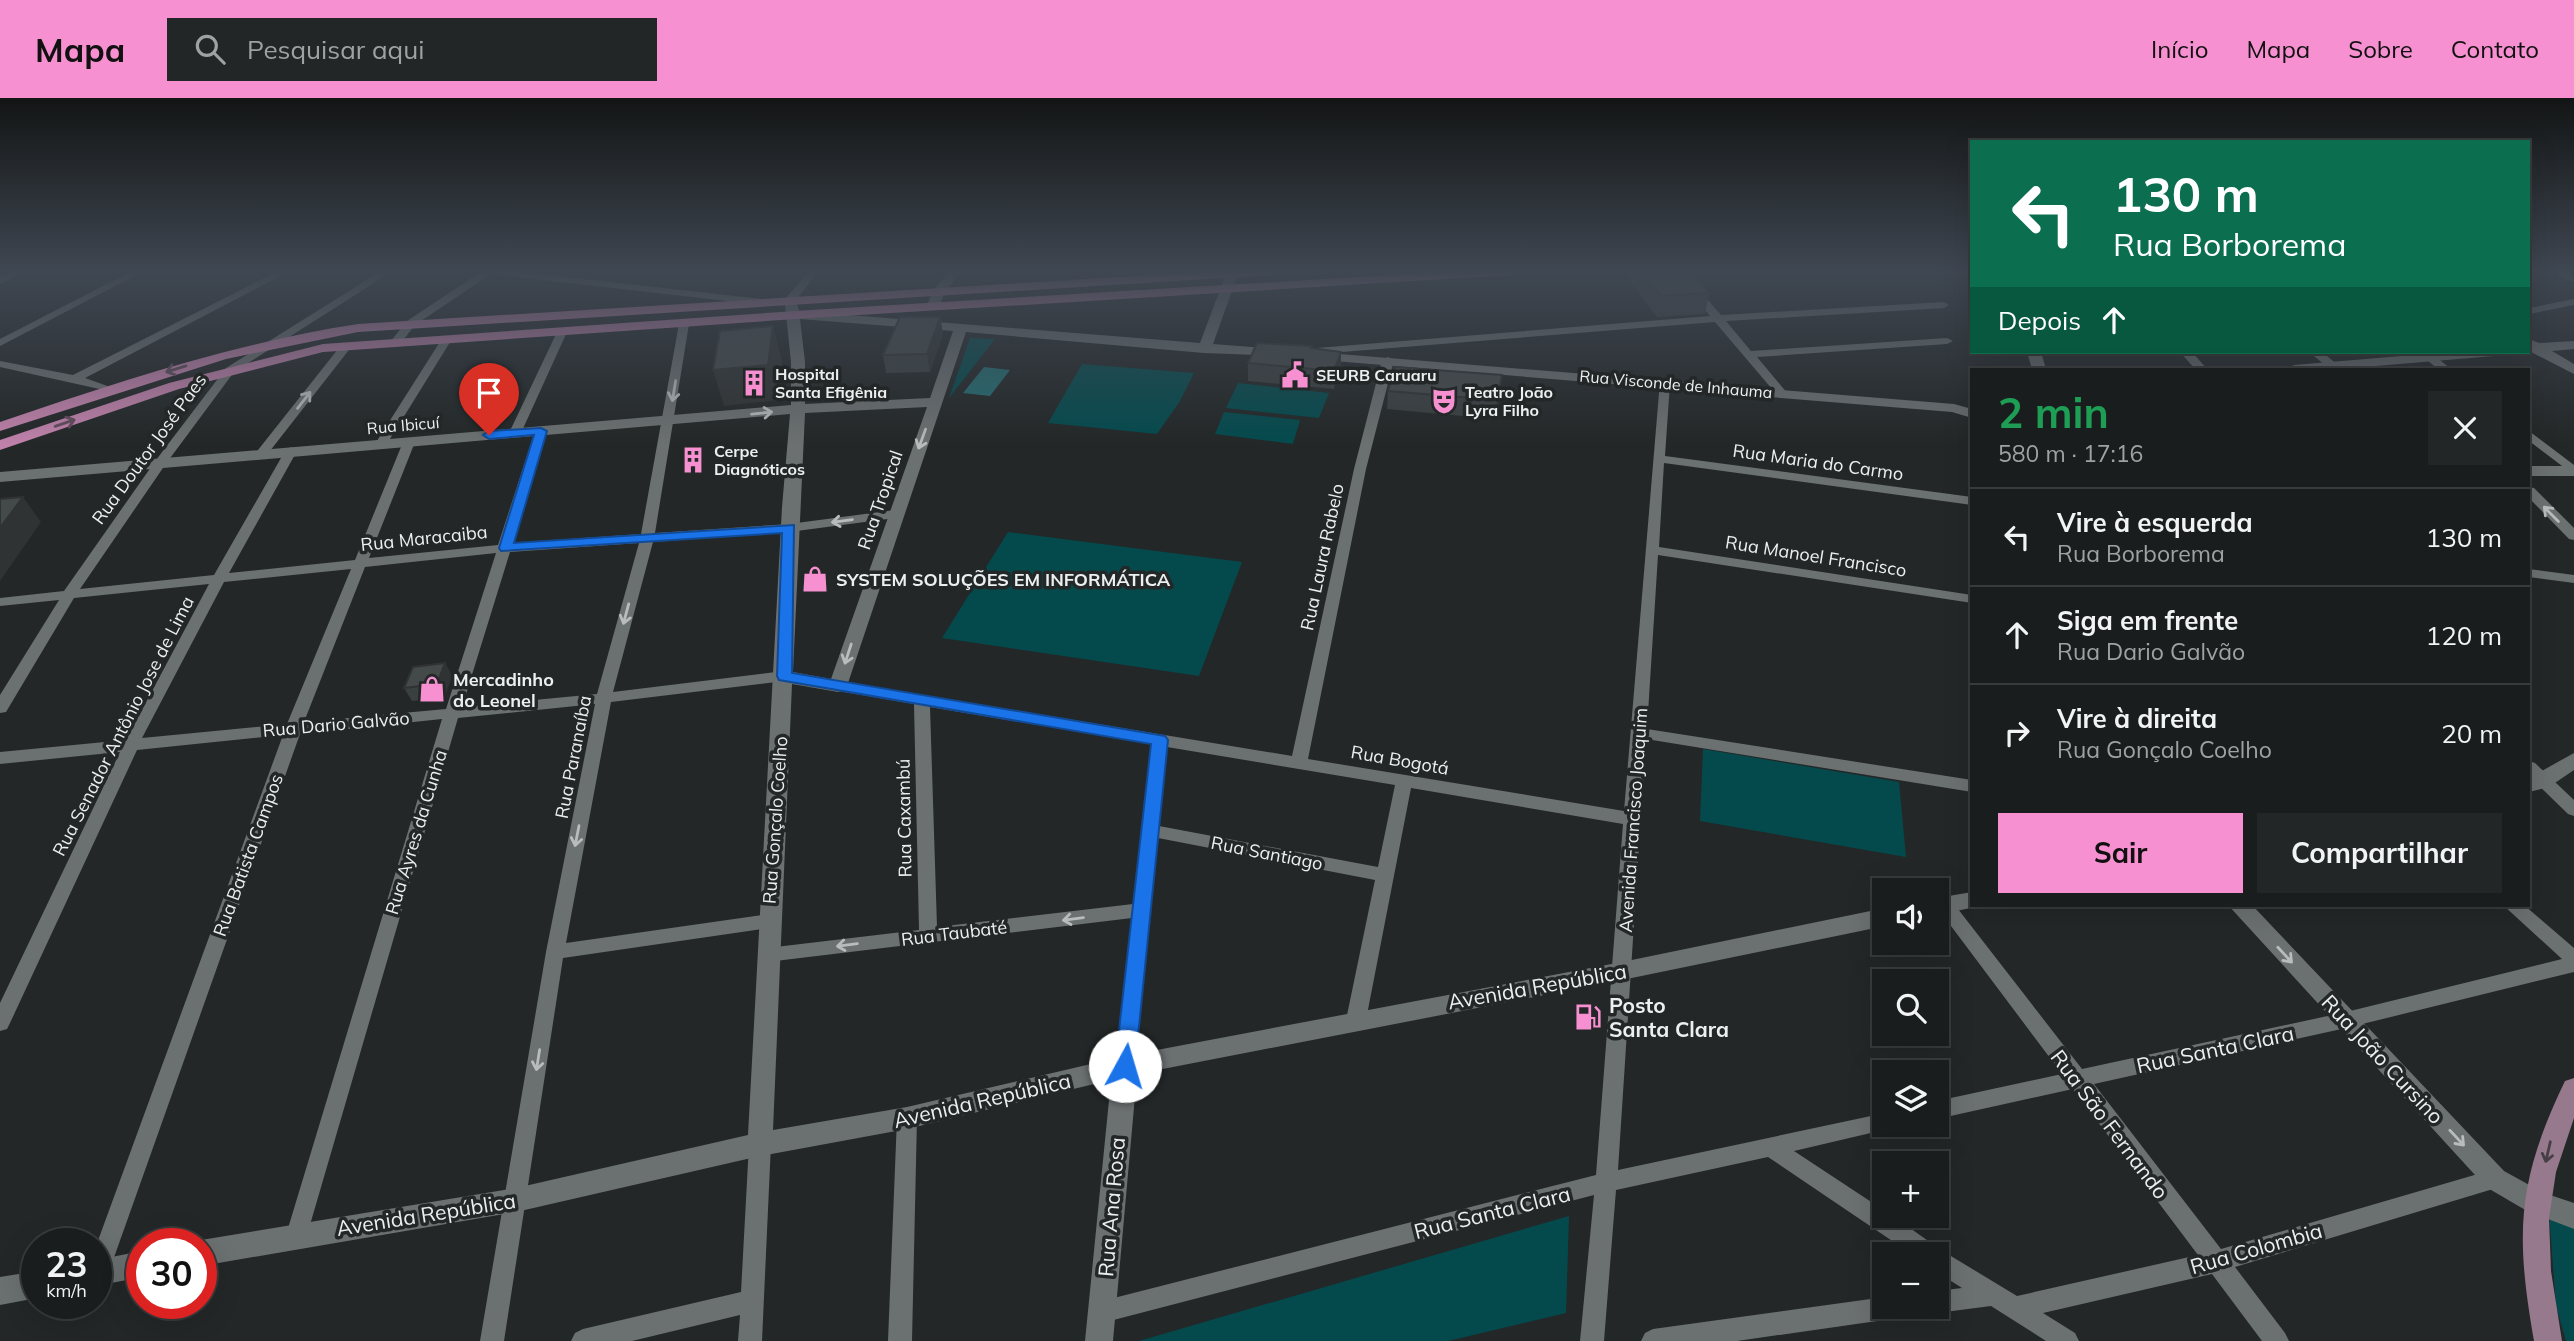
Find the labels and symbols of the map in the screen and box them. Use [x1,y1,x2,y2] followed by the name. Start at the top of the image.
[1280,360,1310,390] public building icon: SEURB Caruaru
[459,363,519,435] pin
[166,364,188,376] one-way arrow
[775,364,887,402] place label: Hospital Santa Efigênia
[1316,365,1437,385] place label: SEURB Caruaru
[1579,366,1773,402] street label: Rua Visconde de Inhauma
[739,368,769,398] building icon: Hospital Santa Efigênia
[87,369,211,529] street label: Rua Doutor José Paes
[667,379,680,402] one-way arrow
[1465,382,1553,420] place label: Teatro João Lyra Filho
[1429,386,1459,416] theatre icon: Teatro João Lyra Filho
[296,391,311,409] one-way arrow
[750,406,772,419] one-way arrow
[366,412,441,438] street label: Rua Ibicuí
[53,416,75,428] one-way arrow
[915,428,927,450] one-way arrow
[1731,439,1905,485] street label: Rua Maria do Carmo
[714,441,805,479] place label: Cerpe Diagnóticos
[678,445,708,475] building icon: Cerpe Diagnóticos
[852,447,908,553] street label: Rua Tropical
[1295,481,1349,633] street label: Rua Laura Rabelo
[2543,505,2560,522] one-way arrow
[831,515,854,528] one-way arrow
[359,520,489,556] street label: Rua Maracaiba
[1724,530,1908,582] street label: Rua Manoel Francisco
[800,564,830,594] shop icon: SYSTEM SOLUÇÕES EM INFORMÁTICA
[836,568,1171,591] place label: SYSTEM SOLUÇÕES EM INFORMÁTICA
[47,592,199,860] street label: Rua Senador Antônio Jose de Lima
[619,602,632,624] one-way arrow
[841,643,853,665] one-way arrow
[453,668,554,712] place label: Mercadinho do Leonel
[417,674,447,704] shop icon: Mercadinho do Leonel
[550,693,596,821] street label: Rua Paranaíba
[262,706,410,742] street label: Rua Dario Galvão
[1614,707,1652,933] street label: Avenida Francisco Joaquim
[758,735,792,905] street label: Rua Gonçalo Coelho
[1349,740,1451,780] street label: Rua Bogotá
[380,747,452,917] street label: Rua Ayres da Cunha
[891,759,917,877] street label: Rua Caxambú
[208,771,288,939] street label: Rua Batista Campos
[570,824,584,846] one-way arrow
[1209,831,1325,875] street label: Rua Santiago
[1062,912,1085,925] one-way arrow
[900,915,1008,951] street label: Rua Taubaté
[836,939,859,952] one-way arrow
[2277,946,2293,964] one-way arrow
[1446,957,1628,1015] street label: Avenida República
[2316,989,2450,1129] street label: Rua João Cursino
[1609,992,1729,1042] place label: Posto Santa Clara
[1573,1002,1603,1032] fuel station icon: Posto Santa Clara
[2134,1020,2296,1078] street label: Rua Santa Clara
[1088,1029,1162,1103] position arrow
[2045,1044,2175,1204] street label: Rua São Fernando
[531,1048,544,1070] one-way arrow
[891,1067,1073,1133] street label: Avenida República
[2449,1130,2466,1147] one-way arrow
[1092,1136,1130,1278] street label: Rua Ana Rosa
[2541,1140,2555,1163] one-way arrow
[1411,1180,1573,1244] street label: Rua Santa Clara
[334,1187,518,1241] street label: Avenida República
[2187,1217,2325,1279] street label: Rua Colombia
[126,1228,217,1319] speed limit sign: 30

